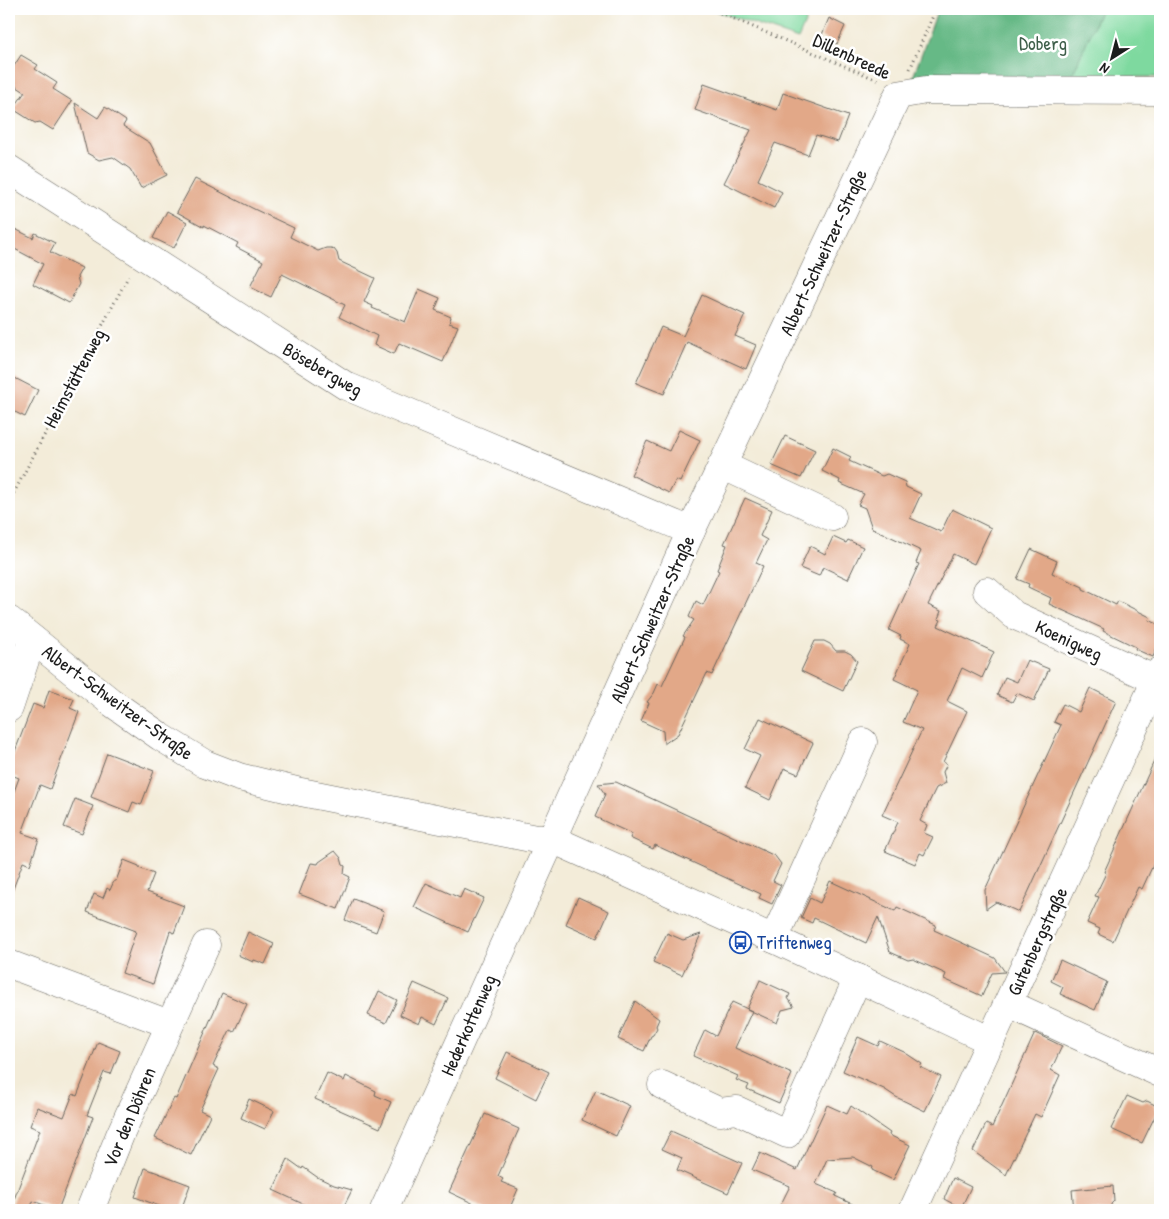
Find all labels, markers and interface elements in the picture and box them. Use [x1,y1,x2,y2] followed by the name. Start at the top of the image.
[809,27,895,85] street label: Dillenbreede
[1019,30,1067,56] park label: Doberg
[1086,32,1136,82] north arrow
[1095,59,1113,79] text: N
[773,164,873,339] street label: Albert-Schweitzer-Straße
[37,324,111,432] street label: Heimstättenweg
[278,336,368,402] street label: Bösebergweg
[603,531,701,707] street label: Albert-Schweitzer-Straße
[1031,613,1107,667] street label: Koenigweg
[37,638,199,766] street label: Albert-Schweitzer-Straße
[1001,882,1074,999] street label: Gutenbergstraße
[757,929,832,955] place label: Triftenweg
[729,930,753,954] bus stop icon: Triftenweg
[434,970,502,1080] street label: Hederkottenweg
[96,1063,162,1171] street label: Vor den Döhren

